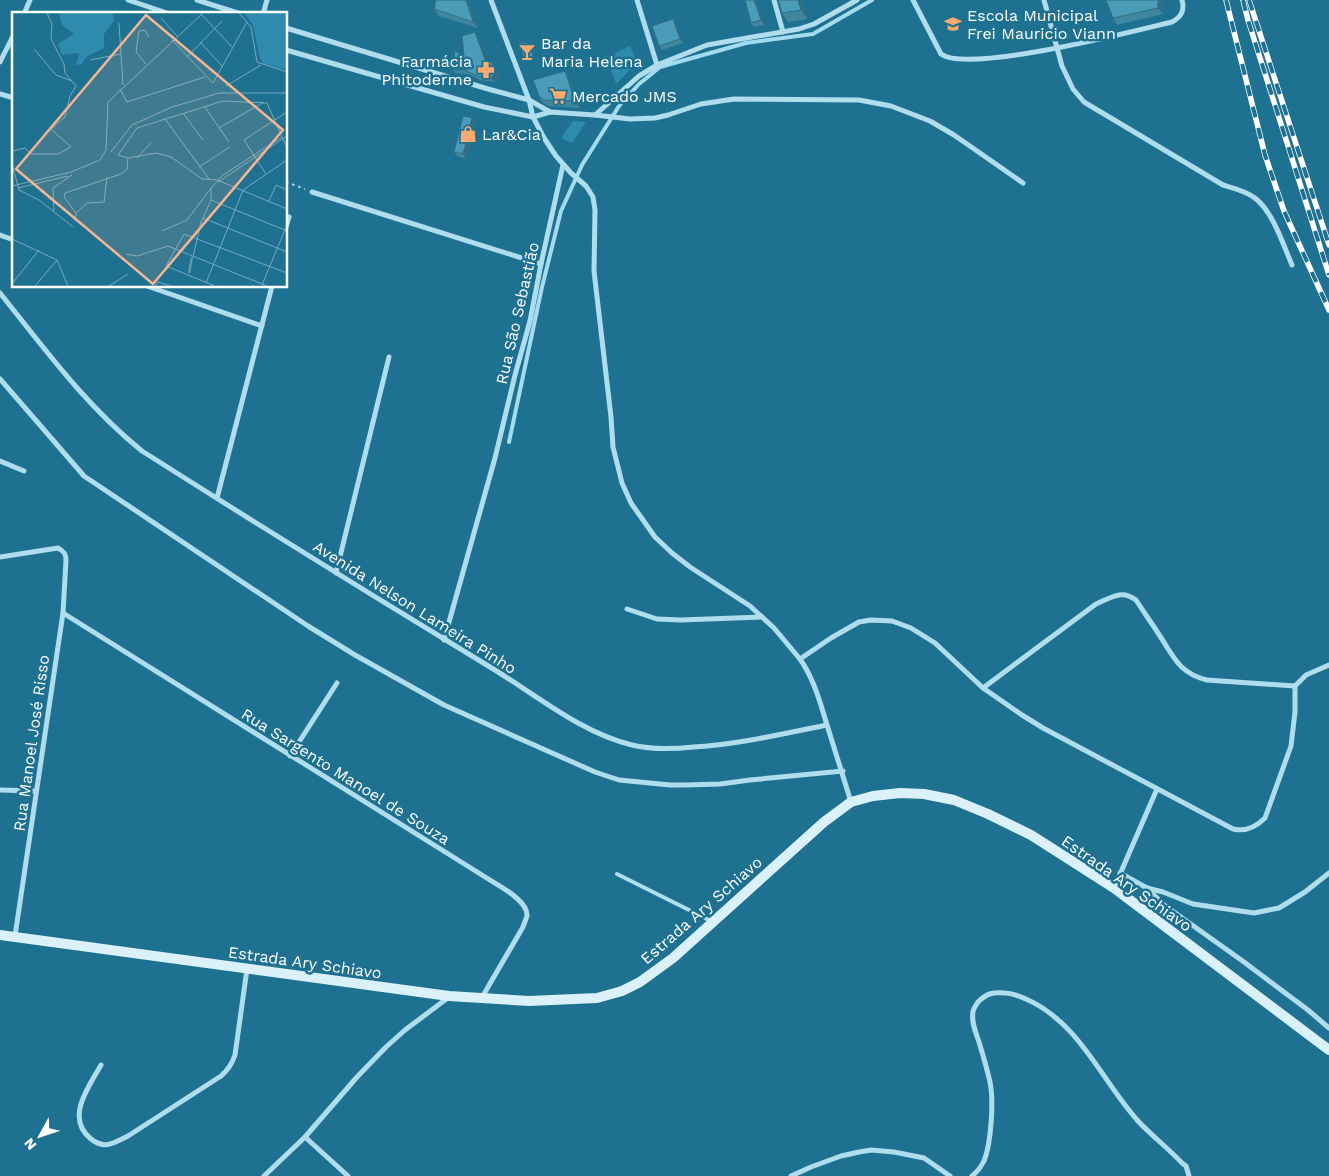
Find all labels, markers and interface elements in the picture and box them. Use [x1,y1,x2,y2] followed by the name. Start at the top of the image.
[967,6,1116,43] place label: Escola Municipal Frei Mauricio Viann
[12,12,288,288] inset map
[943,14,963,34] school or university icon: Escola Municipal Frei Mauricio Viann
[541,34,643,71] place label: Bar da Maria Helena
[517,42,537,62] bar icon: Bar da Maria Helena
[382,52,472,89] place label: Farmácia Phitoderme
[476,60,496,80] pharmacy icon: Farmácia Phitoderme
[548,86,568,106] supermarket icon: Mercado JMS
[572,87,677,106] place label: Mercado JMS
[458,124,478,144] shop icon: Lar&Cia
[482,125,541,144] place label: Lar&Cia
[492,240,543,386] street label: Rua São Sebastião
[310,537,520,678] street label: Avenida Nelson Lameira Pinho
[10,654,53,833] street label: Rua Manoel José Risso
[238,704,453,849] street label: Rua Sargento Manoel de Souza
[1058,831,1196,936] street label: Estrada Ary Schiavo
[637,852,766,968] street label: Estrada Ary Schiavo
[227,942,383,983] street label: Estrada Ary Schiavo
[15,1111,65,1161] north arrow
[21,1135,40,1153] text: N

